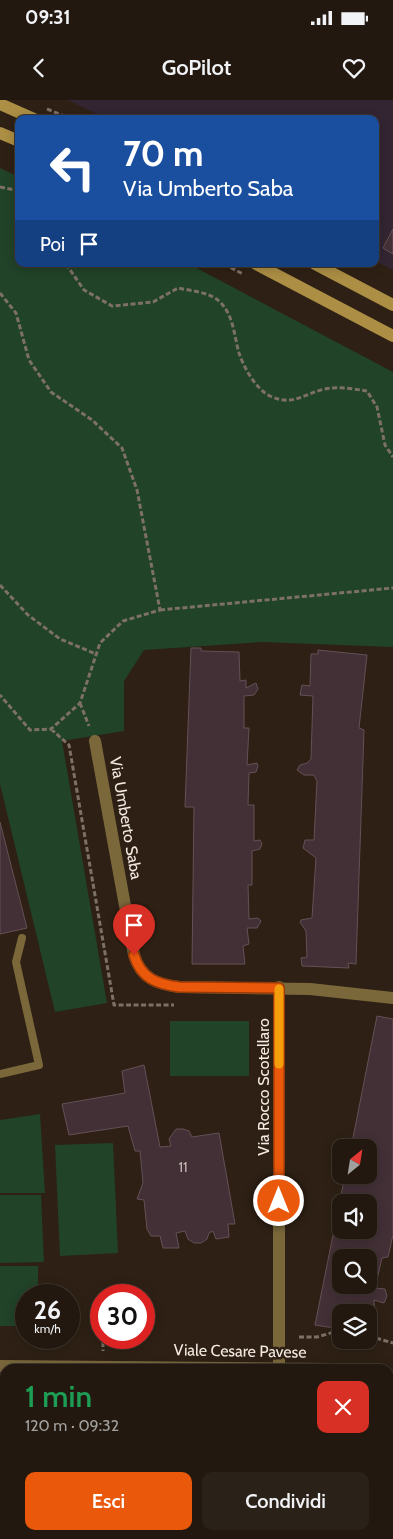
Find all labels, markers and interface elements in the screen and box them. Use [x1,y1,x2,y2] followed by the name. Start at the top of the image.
[25,6,71,29] text: 09:31
[25,54,53,82] icon: back
[162,54,231,81] text: GoPilot
[340,54,368,82] icon: heart
[123,132,204,175] text: 70 m
[40,135,105,200] icon: left
[123,175,293,202] text: Via Umberto Saba
[75,230,103,258] icon: arrive
[40,233,65,256] text: Poi
[106,755,146,881] street label: Via Umberto Saba
[113,904,155,955] pin
[120,911,148,939] icon: arrive
[254,1018,273,1156] street label: Via Rocco Scotellaro
[332,1139,378,1184] north arrow
[332,1139,377,1349] map controls
[178,1158,188,1176] house number: 11
[252,1174,304,1226] position arrow
[332,1194,377,1239] button: sound
[332,1249,377,1294] button: search
[90,1284,155,1349] speed limit sign: 30
[34,1295,61,1325] text: 26
[332,1304,377,1349] button: layers
[34,1321,61,1336] text: km/h
[173,1340,307,1362] street label: Viale Cesare Pavese
[25,1378,92,1415] text: 1 min
[317,1381,369,1433] button: close
[25,1416,119,1435] text: 120 m · 09:32
[25,1472,192,1530] button: Esci
[202,1472,369,1530] button: Condividi

